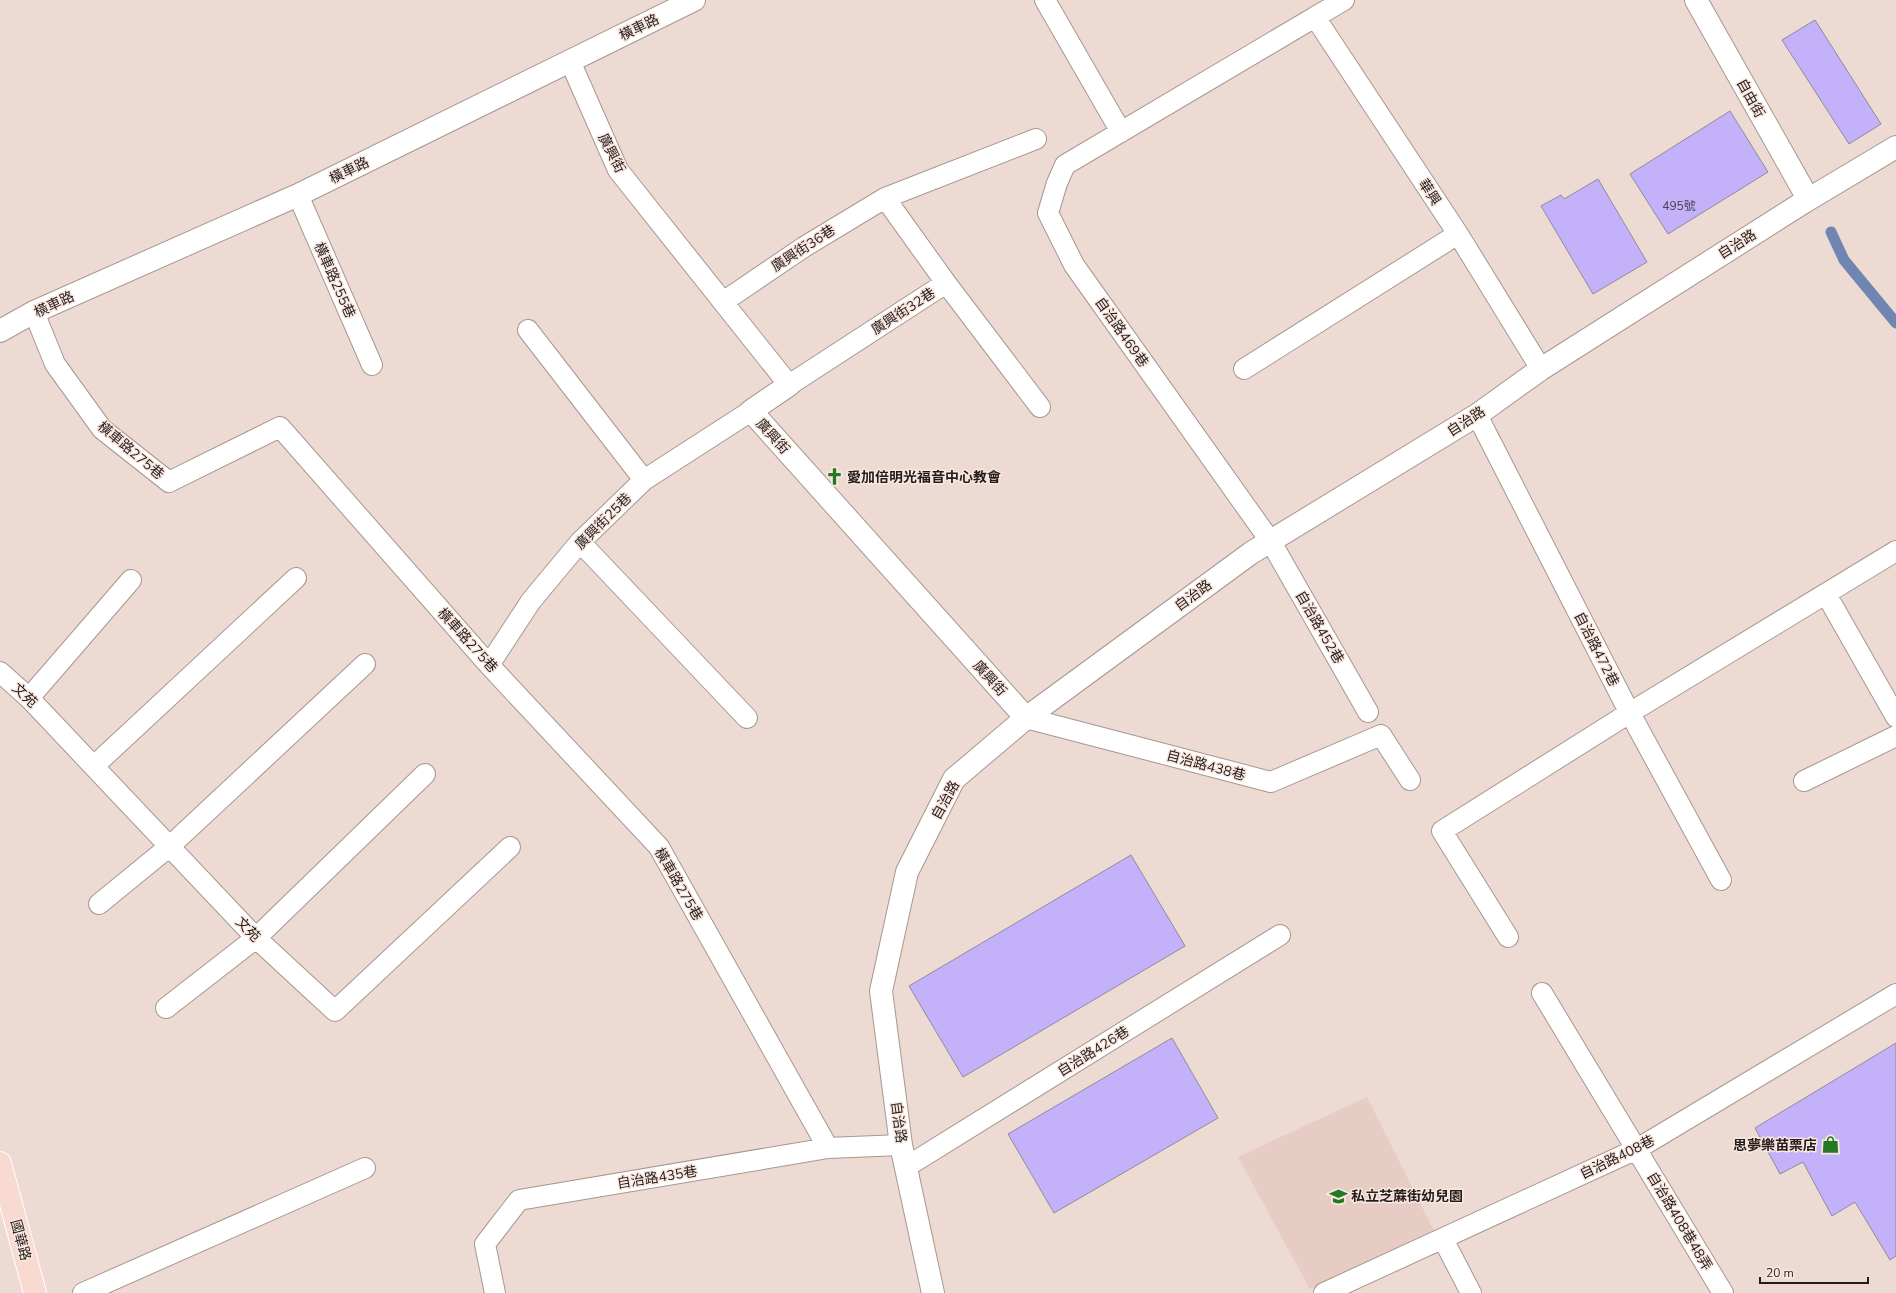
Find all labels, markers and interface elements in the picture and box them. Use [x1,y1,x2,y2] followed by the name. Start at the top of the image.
[616,10,662,45] street label: 橫車路
[1732,75,1769,121] street label: 自由街
[594,130,630,176] street label: 廣興街
[326,153,372,188] street label: 橫車路
[1414,175,1445,209] street label: 華興
[1662,198,1696,214] house number: 495號
[768,221,839,276] street label: 廣興街36巷
[1714,225,1760,264] street label: 自治路
[309,239,360,321] street label: 橫車路255巷
[868,284,939,339] street label: 廣興街32巷
[31,287,77,322] street label: 橫車路
[1091,294,1153,371] street label: 自治路469巷
[1443,402,1489,441] street label: 自治路
[752,414,794,458] street label: 廣興街
[93,417,168,484] street label: 橫車路275巷
[824,467,844,487] church icon: 愛加倍明光福音中心教會
[847,468,1001,487] place label: 愛加倍明光福音中心教會
[571,489,636,554] street label: 廣興街25巷
[1171,575,1216,615] street label: 自治路
[1291,587,1348,667] street label: 自治路452巷
[433,604,502,677] street label: 橫車路275巷
[1570,609,1623,690] street label: 自治路472巷
[969,656,1011,700] street label: 廣興街
[8,679,41,712] street label: 文苑
[1164,746,1248,785] street label: 自治路438巷
[927,777,964,823] street label: 自治路
[650,844,707,924] street label: 橫車路275巷
[231,913,264,946] street label: 文苑
[1054,1022,1133,1081] street label: 自治路426巷
[886,1100,911,1144] street label: 自治路
[1577,1131,1658,1184] street label: 自治路408巷
[1820,1135,1840,1155] shop icon: 思夢樂苗栗店
[1733,1136,1817,1155] place label: 思夢樂苗栗店
[615,1162,699,1193] street label: 自治路435巷
[1643,1168,1717,1274] street label: 自治路408巷48弄
[1328,1186,1348,1206] school or university icon: 私立芝蔴街幼兒園
[1351,1187,1463,1206] place label: 私立芝蔴街幼兒園
[6,1217,35,1263] street label: 國華路
[1760,1259,1868,1285] scale bar
[1766,1265,1794,1281] text: 20 m

